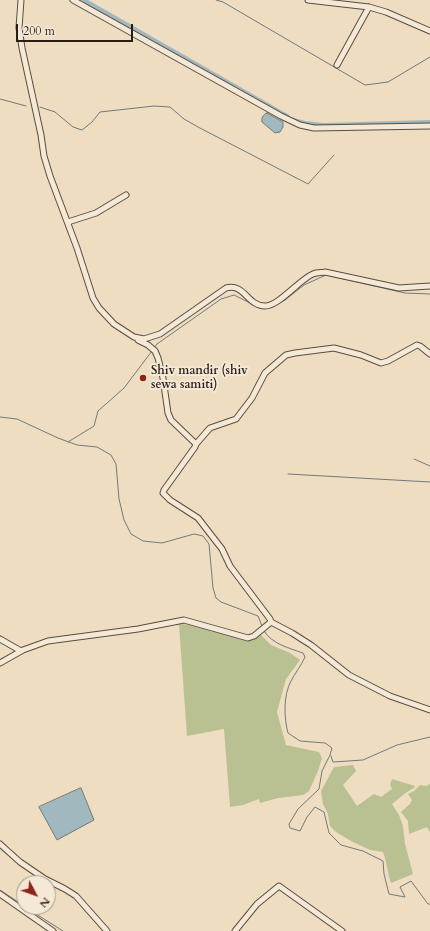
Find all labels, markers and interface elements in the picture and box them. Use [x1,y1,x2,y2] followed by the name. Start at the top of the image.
[18,16,135,42] scale bar
[23,23,55,39] text: 200 m
[151,364,248,392] place label: Shiv mandir (shiv sewa samiti)
[138,373,148,383] marker: Shiv mandir (shiv sewa samiti)
[16,875,56,915] north arrow
[36,894,53,911] text: N

